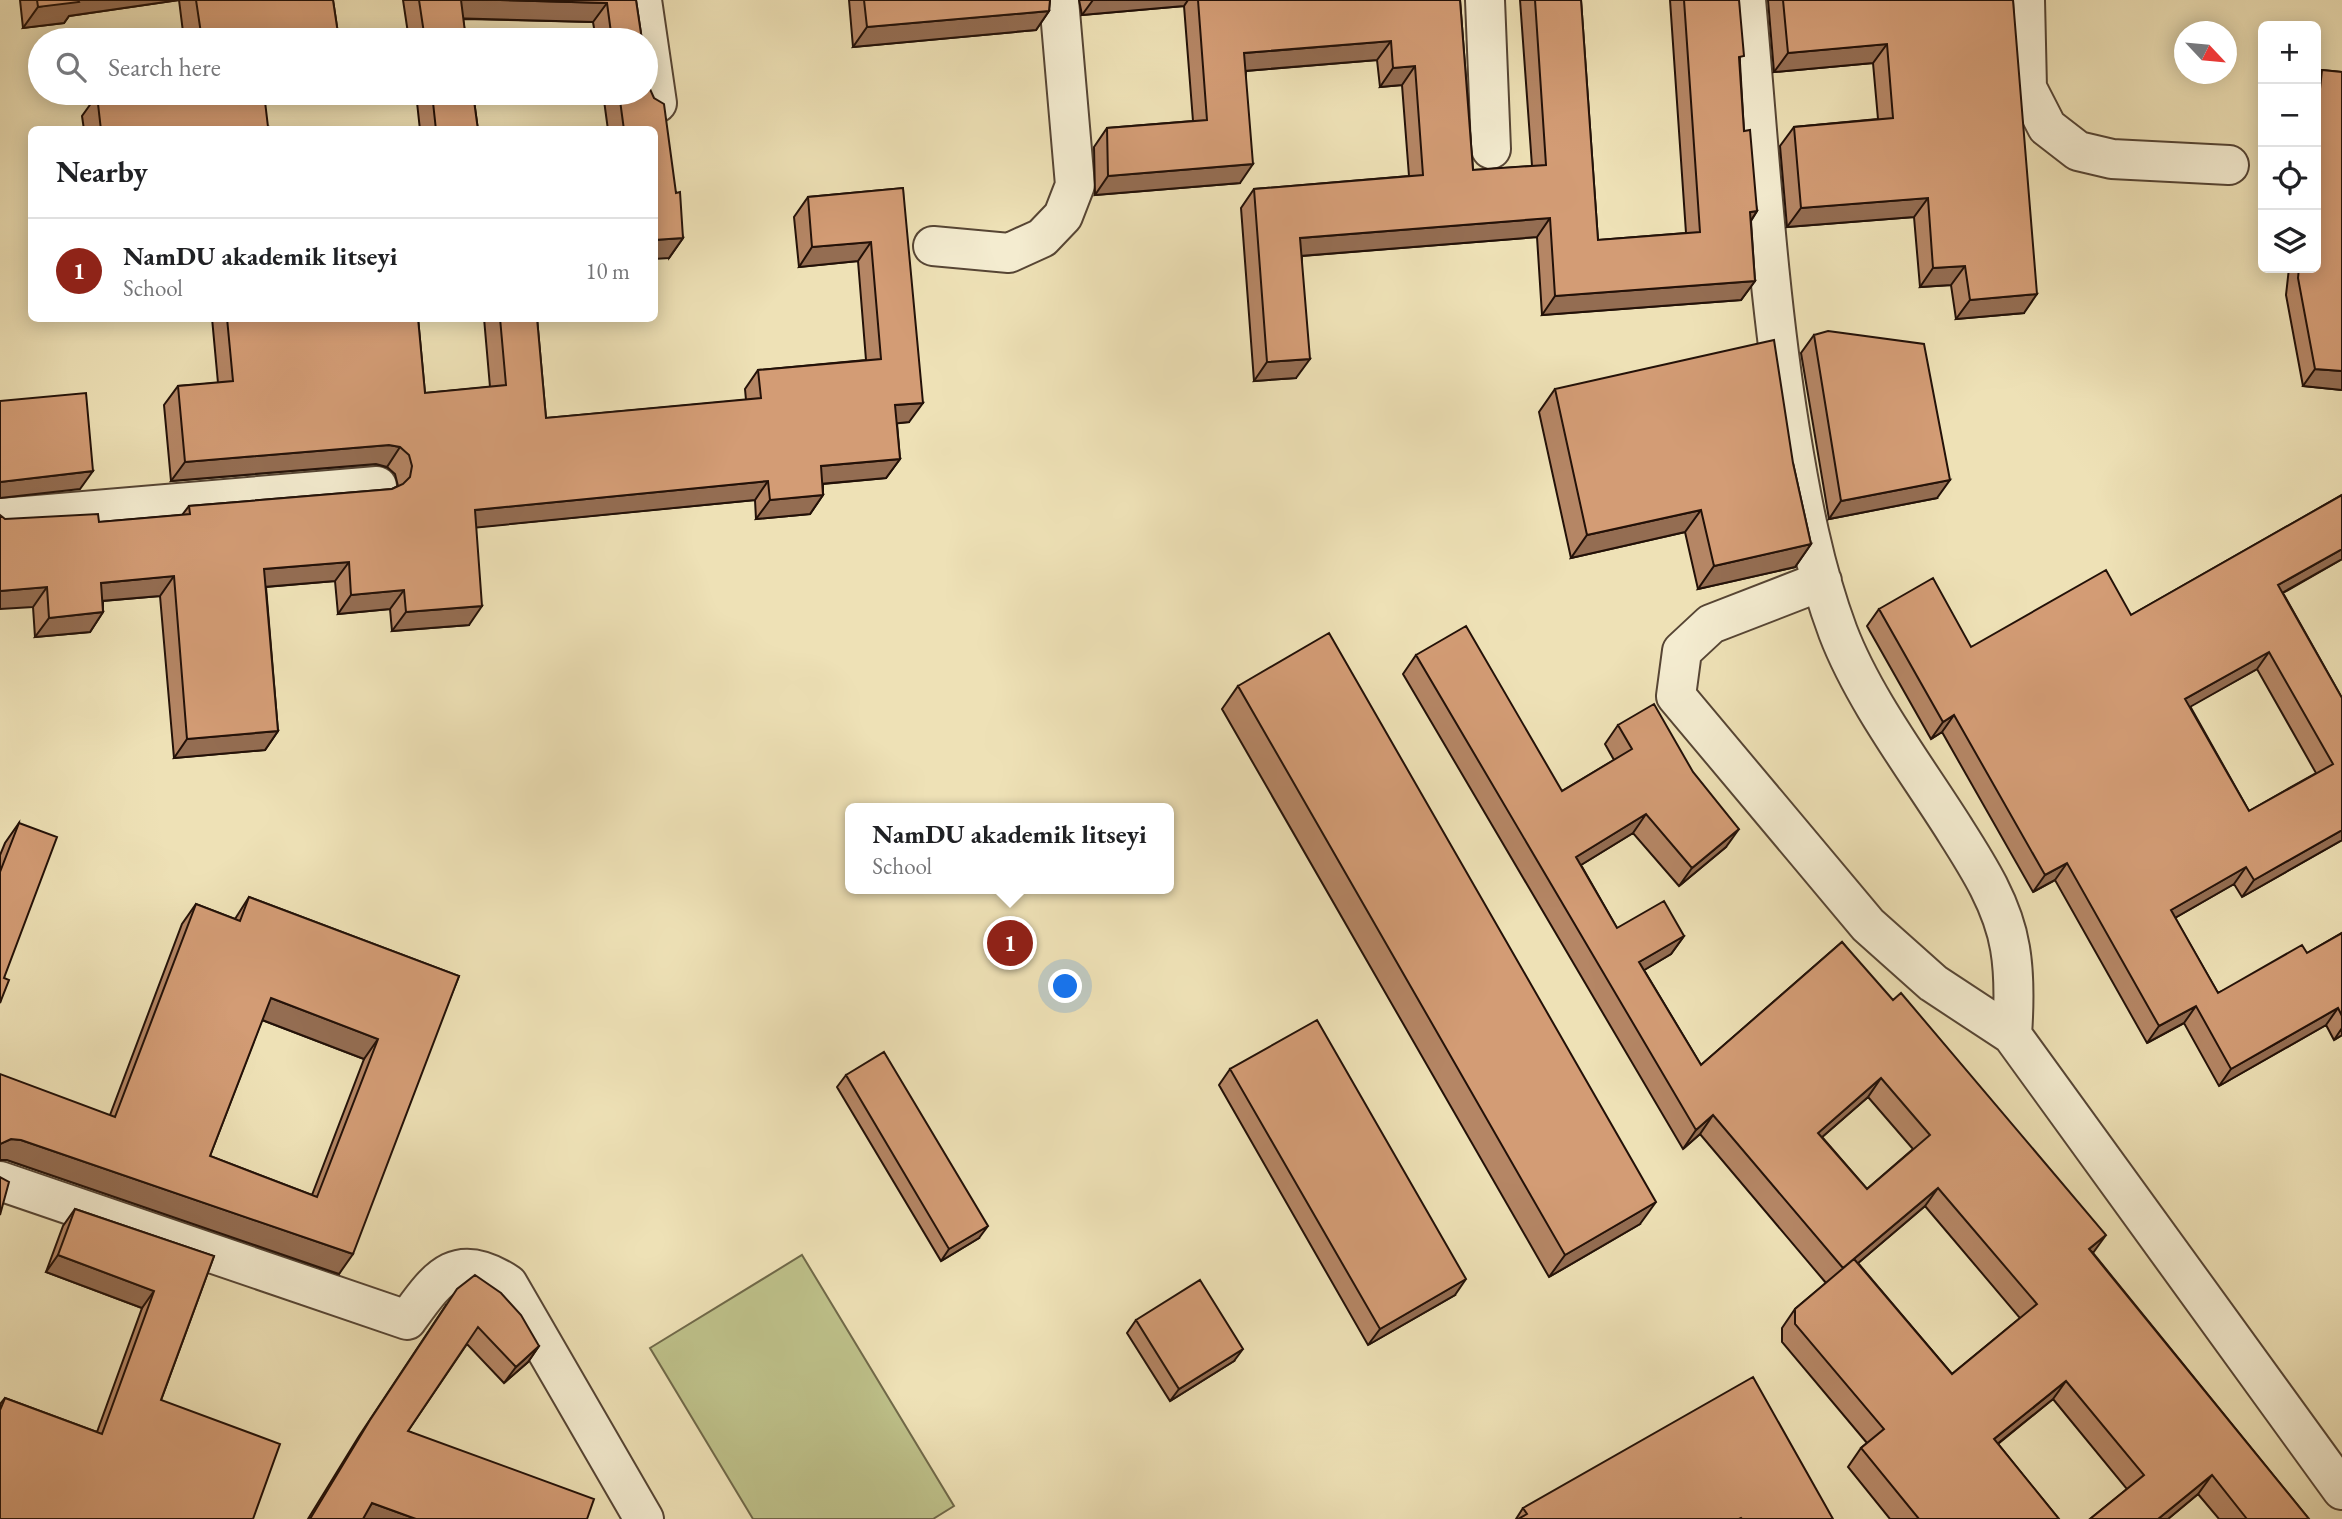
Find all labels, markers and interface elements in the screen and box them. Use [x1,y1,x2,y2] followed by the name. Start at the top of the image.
[2174,21,2237,84] north arrow
[2258,21,2321,273] map controls
[2258,21,2321,84] button: +
[28,28,658,105] search box
[52,48,90,86] icon: search
[108,50,221,84] text: Search here
[2258,84,2321,147] button: −
[2258,147,2321,210] button: locate
[56,152,148,191] text: Nearby
[2258,210,2321,273] button: layers
[123,239,397,273] text: NamDU akademik litseyi
[73,256,85,286] text: 1
[585,256,630,286] text: 10 m
[123,273,183,303] text: School
[845,803,1174,894] popup
[872,817,1147,851] text: NamDU akademik litseyi
[872,851,932,881] text: School
[987,917,1033,969] pin: 1
[1048,969,1082,1003] your location

